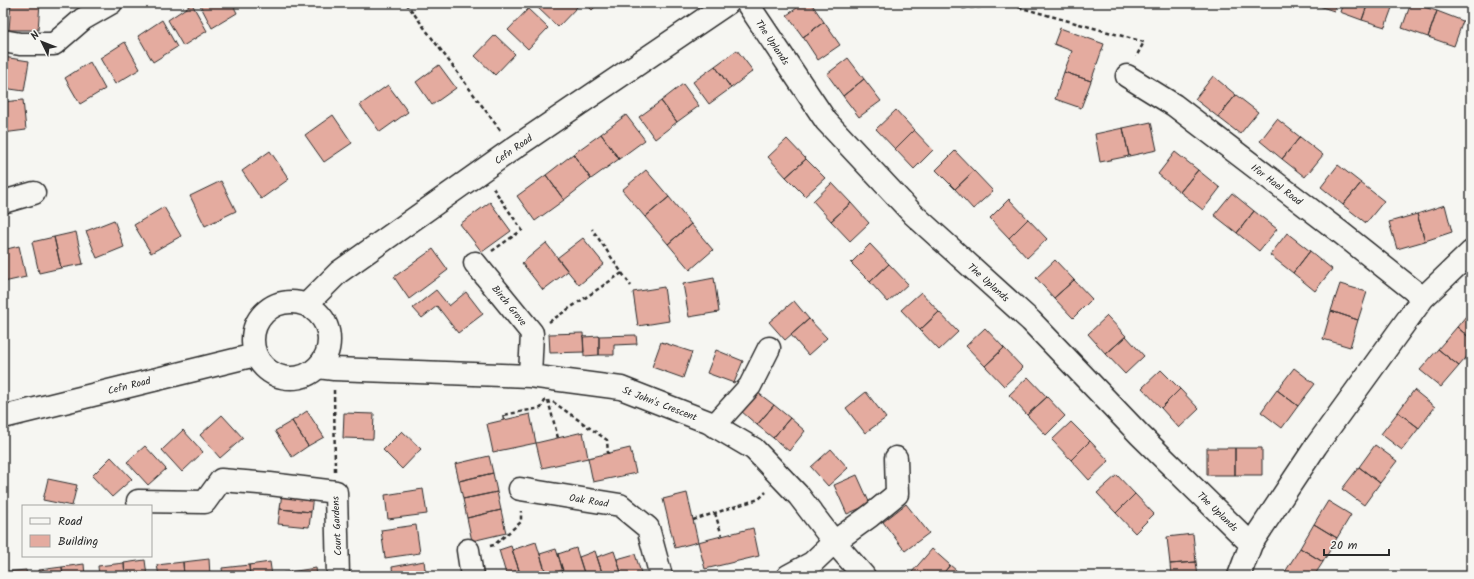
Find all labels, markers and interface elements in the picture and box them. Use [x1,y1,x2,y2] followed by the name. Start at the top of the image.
[751,17,794,69] street label: The Uplands
[22,22,62,62] north arrow
[26,27,44,45] text: N
[491,130,537,169] street label: Cefn Road
[1247,160,1306,210] street label: Ifor Hael Road
[964,259,1013,306] street label: The Uplands
[488,282,531,330] street label: Birch Grove
[106,373,153,399] street label: Cefn Road
[620,382,700,426] street label: St John's Crescent
[1193,488,1242,536] street label: The Uplands
[568,490,611,512] street label: Oak Road
[327,495,347,556] street label: Court Gardens
[22,505,152,557] legend
[58,512,83,531] text: Road
[1324,531,1389,557] scale bar
[58,532,98,551] text: Building
[1330,536,1358,555] text: 20 m

